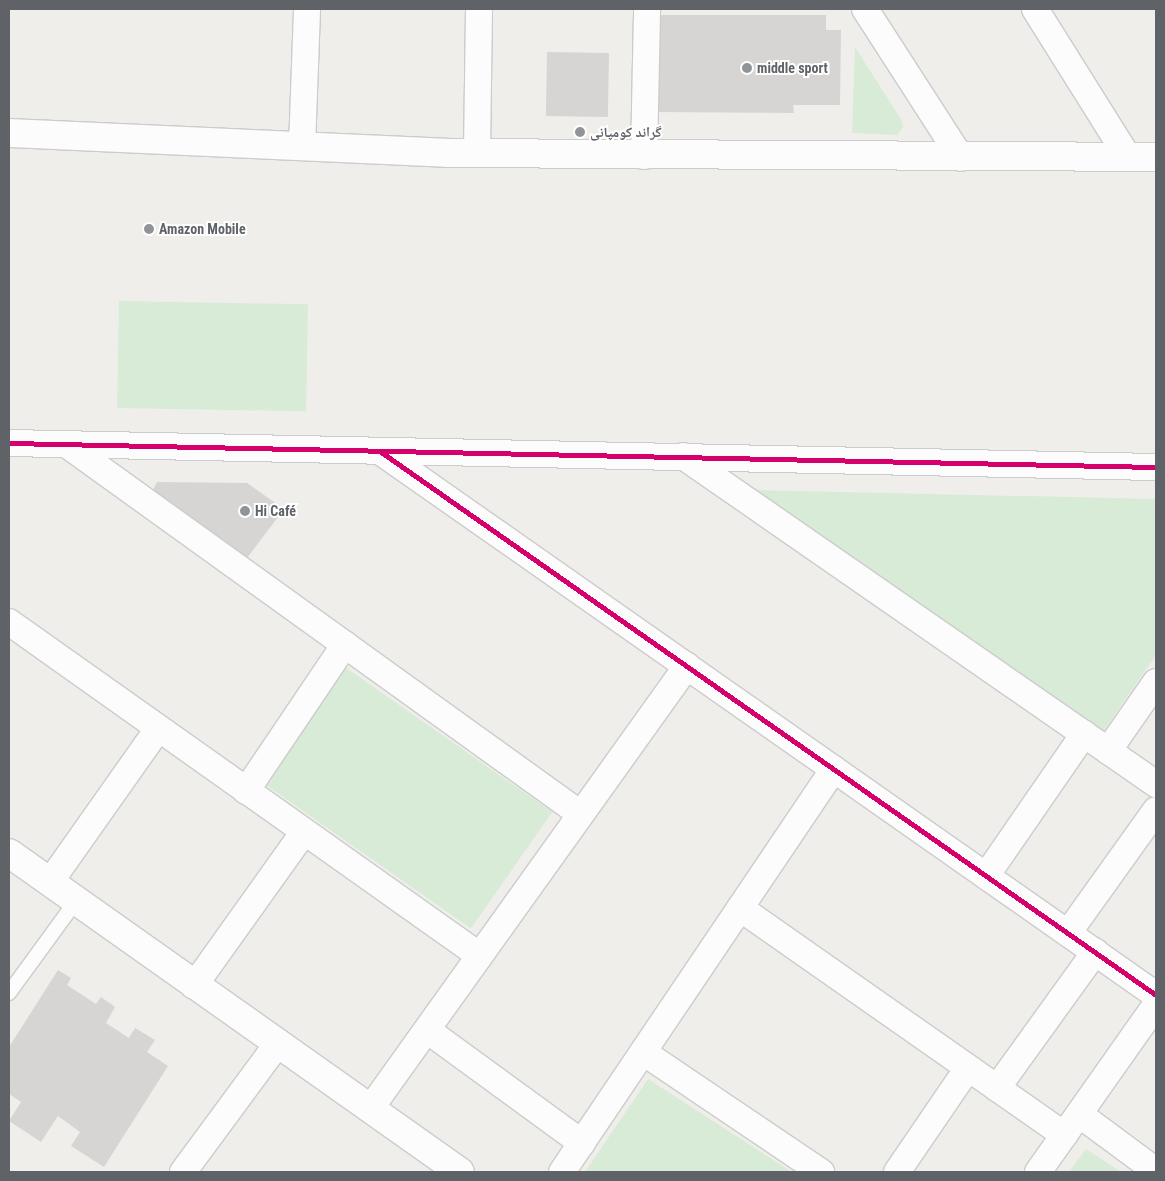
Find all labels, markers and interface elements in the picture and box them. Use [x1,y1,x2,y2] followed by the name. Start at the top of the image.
[757,60,828,76] place label: middle sport
[741,62,753,74] marker: middle sport
[590,124,662,140] place label: گراند كومپانى
[574,126,586,138] marker: گراند كومپانى
[159,221,246,237] place label: Amazon Mobile
[143,223,155,235] marker: Amazon Mobile
[255,503,296,519] place label: Hi Café
[239,505,251,517] marker: Hi Café

